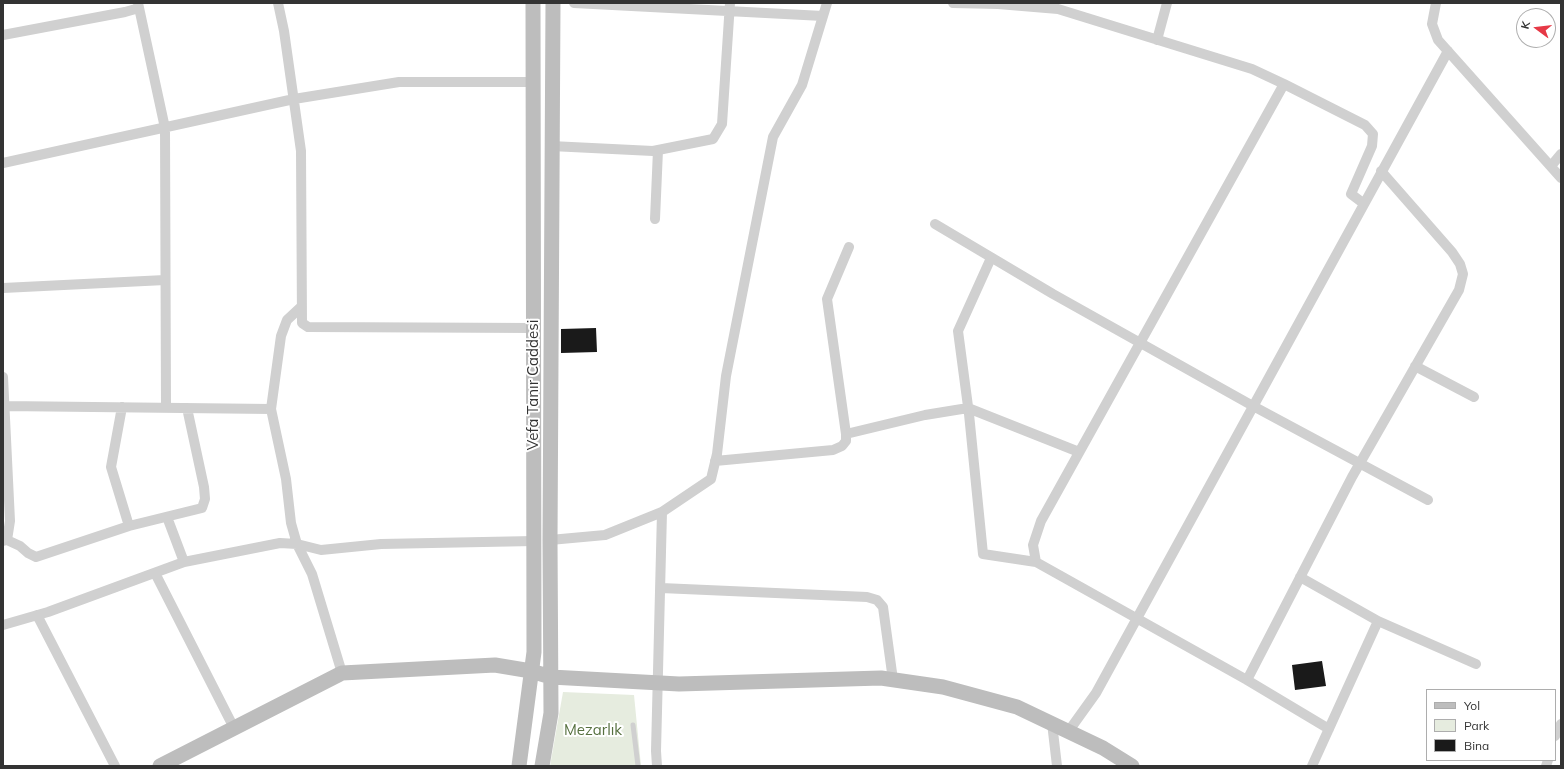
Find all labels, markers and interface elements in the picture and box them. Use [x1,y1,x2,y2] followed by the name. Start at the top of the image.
[1516,8,1556,48] north arrow
[1518,20,1533,31] text: K
[524,320,542,450] street label: Vefa Tanır Caddesi
[1426,689,1556,761] legend
[1464,698,1480,713] text: Yol
[1464,718,1489,733] text: Park
[564,721,622,739] park label: Mezarlık
[1464,738,1489,753] text: Bina

